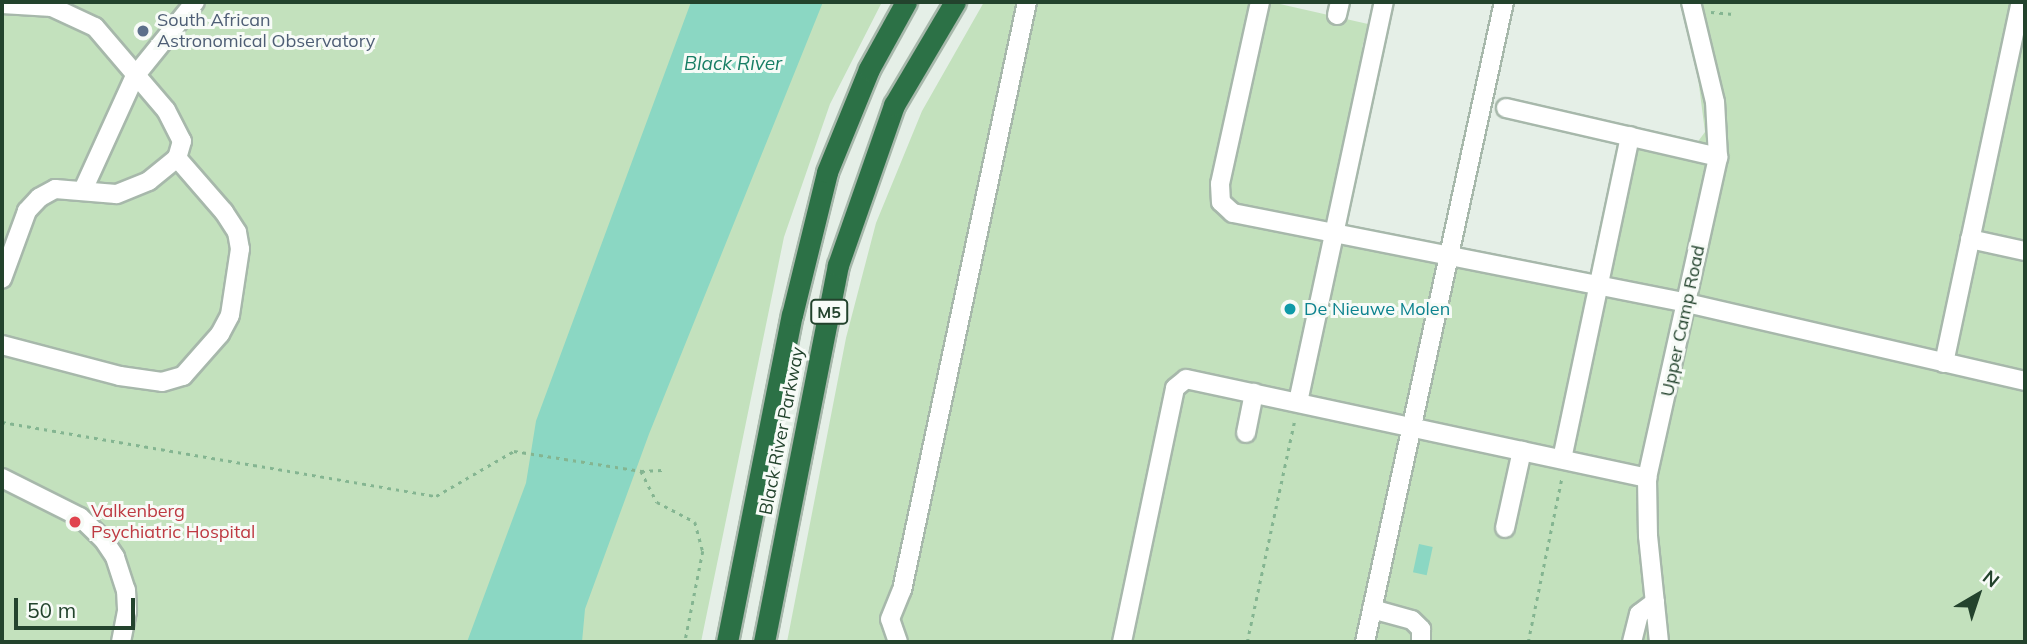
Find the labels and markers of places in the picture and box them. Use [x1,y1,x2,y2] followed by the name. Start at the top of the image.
[157,10,375,52] place label: South African Astronomical Observatory
[135,23,151,39] marker: South African Astronomical Observatory
[1304,298,1450,320] place label: De Nieuwe Molen
[1282,301,1298,317] marker: De Nieuwe Molen
[91,501,255,544] place label: Valkenberg Psychiatric Hospital
[65,512,85,532] marker: Valkenberg Psychiatric Hospital

